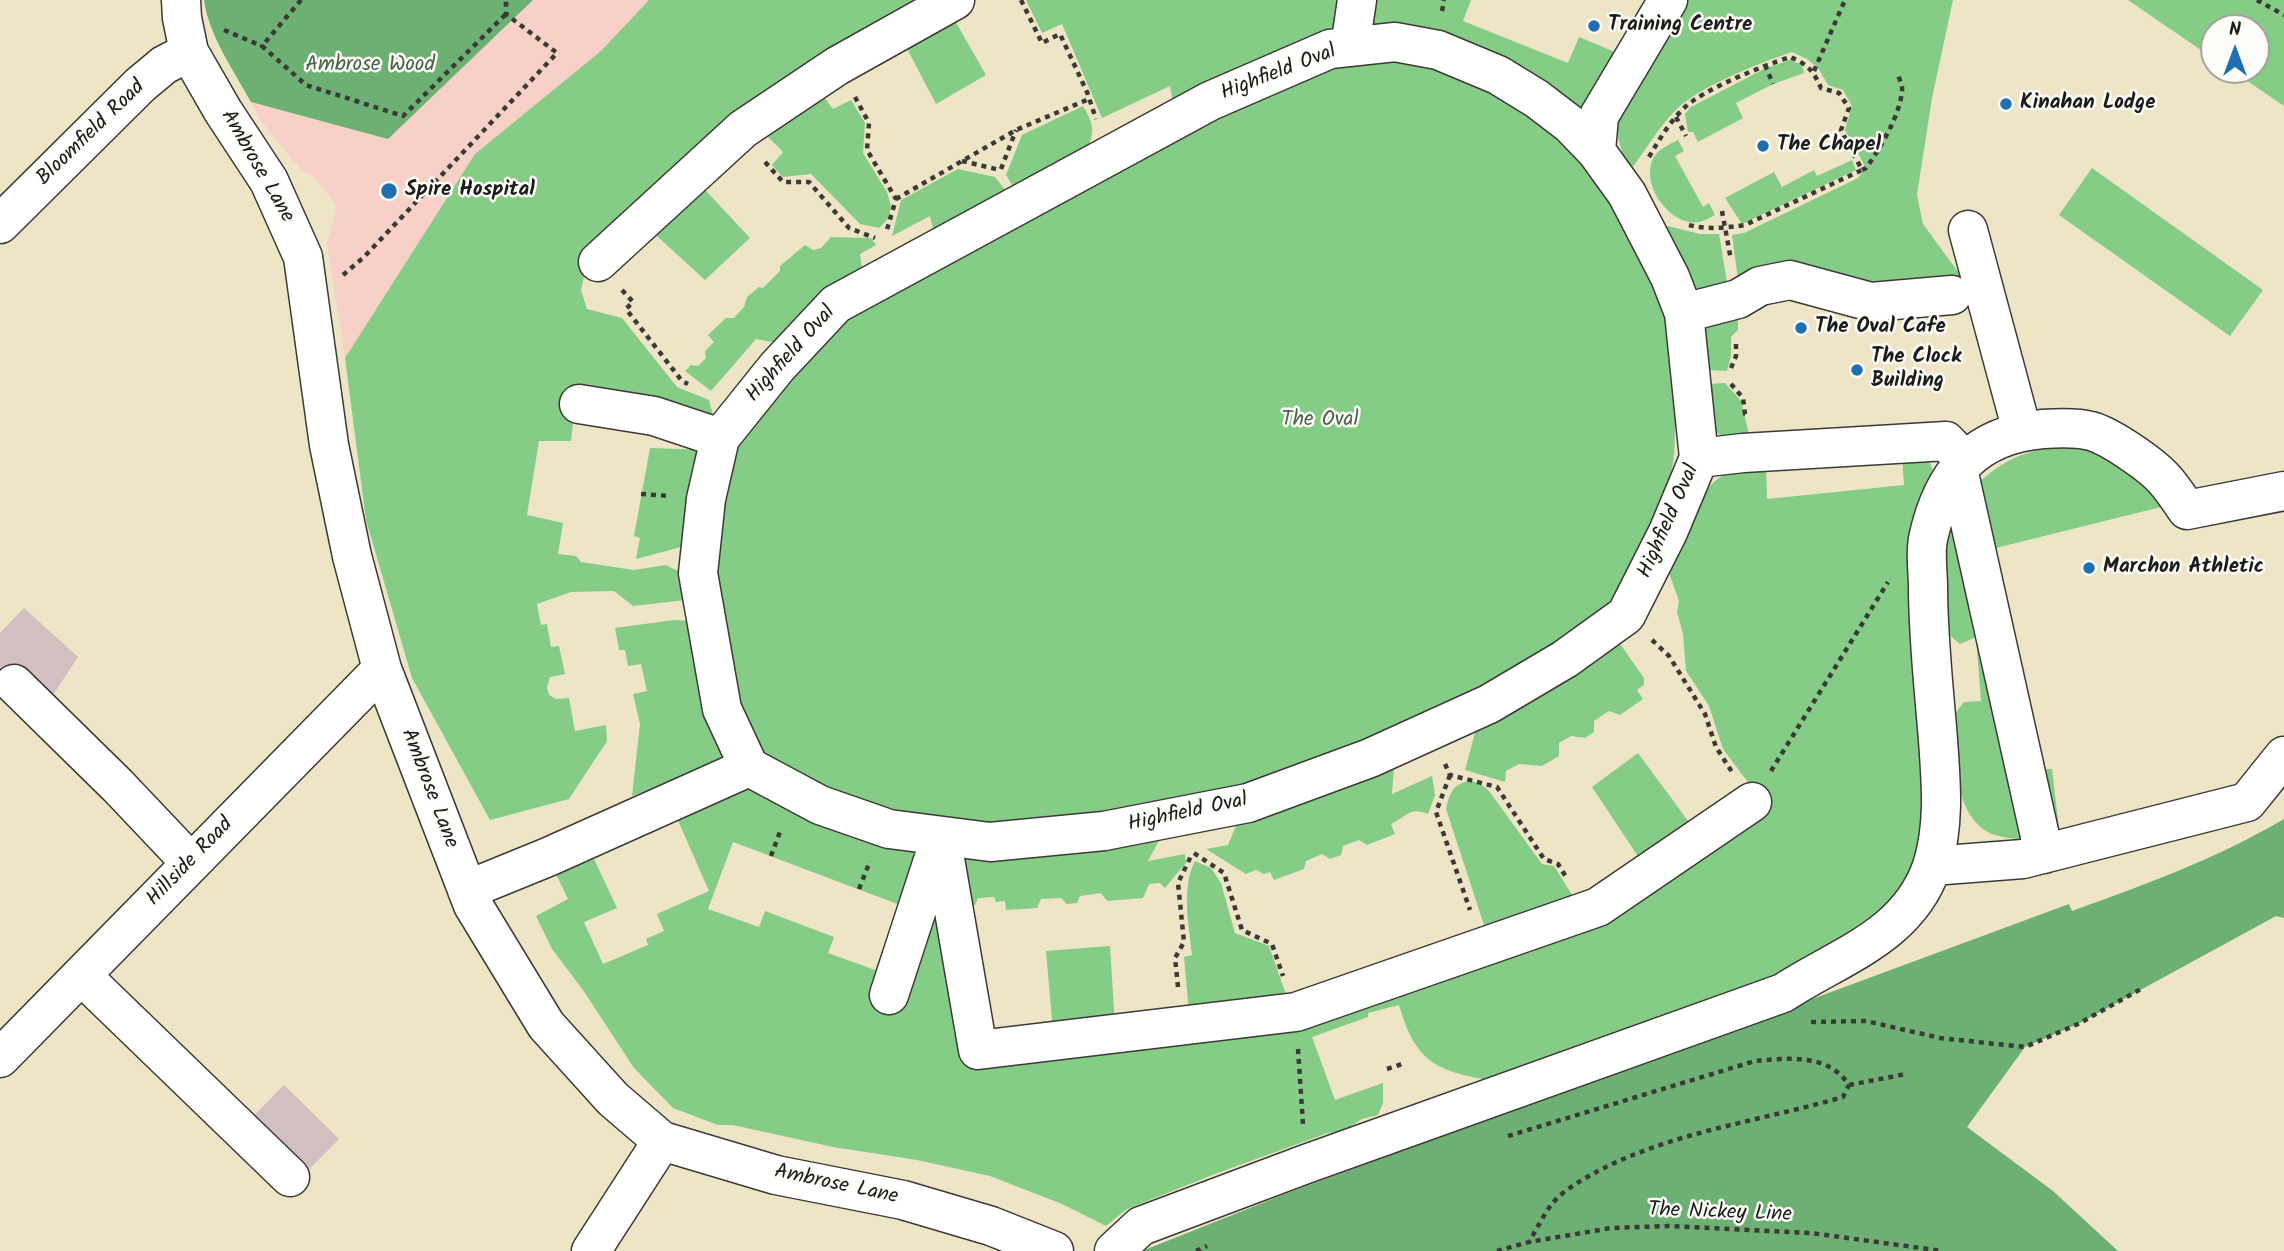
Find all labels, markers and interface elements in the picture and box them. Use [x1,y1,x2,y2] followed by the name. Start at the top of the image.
[1608,13,1752,39] place label: Training Centre
[2200,14,2270,84] north arrow
[2229,15,2241,45] text: N
[1586,18,1602,34] marker: Training Centre
[1218,40,1340,108] street label: Highfield Oval
[305,53,435,79] park label: Ambrose Wood
[33,76,151,192] street label: Bloomfield Road
[2020,91,2155,117] place label: Kinahan Lodge
[1998,96,2014,112] marker: Kinahan Lodge
[214,106,298,228] street label: Ambrose Lane
[1777,133,1881,159] place label: The Chapel
[1755,138,1771,154] marker: The Chapel
[405,178,535,204] place label: Spire Hospital
[379,181,399,201] marker: Spire Hospital
[742,301,842,409] street label: Highfield Oval
[1815,315,1946,341] place label: The Oval Cafe
[1793,320,1809,336] marker: The Oval Cafe
[1871,345,1961,395] place label: The Clock Building
[1849,362,1865,378] marker: The Clock Building
[1281,408,1359,434] park label: The Oval
[1634,461,1706,583] street label: Highfield Oval
[2103,555,2264,581] place label: Marchon Athletic
[2081,560,2097,576] marker: Marchon Athletic
[394,726,462,852] street label: Ambrose Lane
[1126,789,1250,839] street label: Highfield Oval
[142,813,240,913] street label: Hillside Road
[772,1161,900,1211] street label: Ambrose Lane
[1648,1199,1792,1229] street label: The Nickey Line

